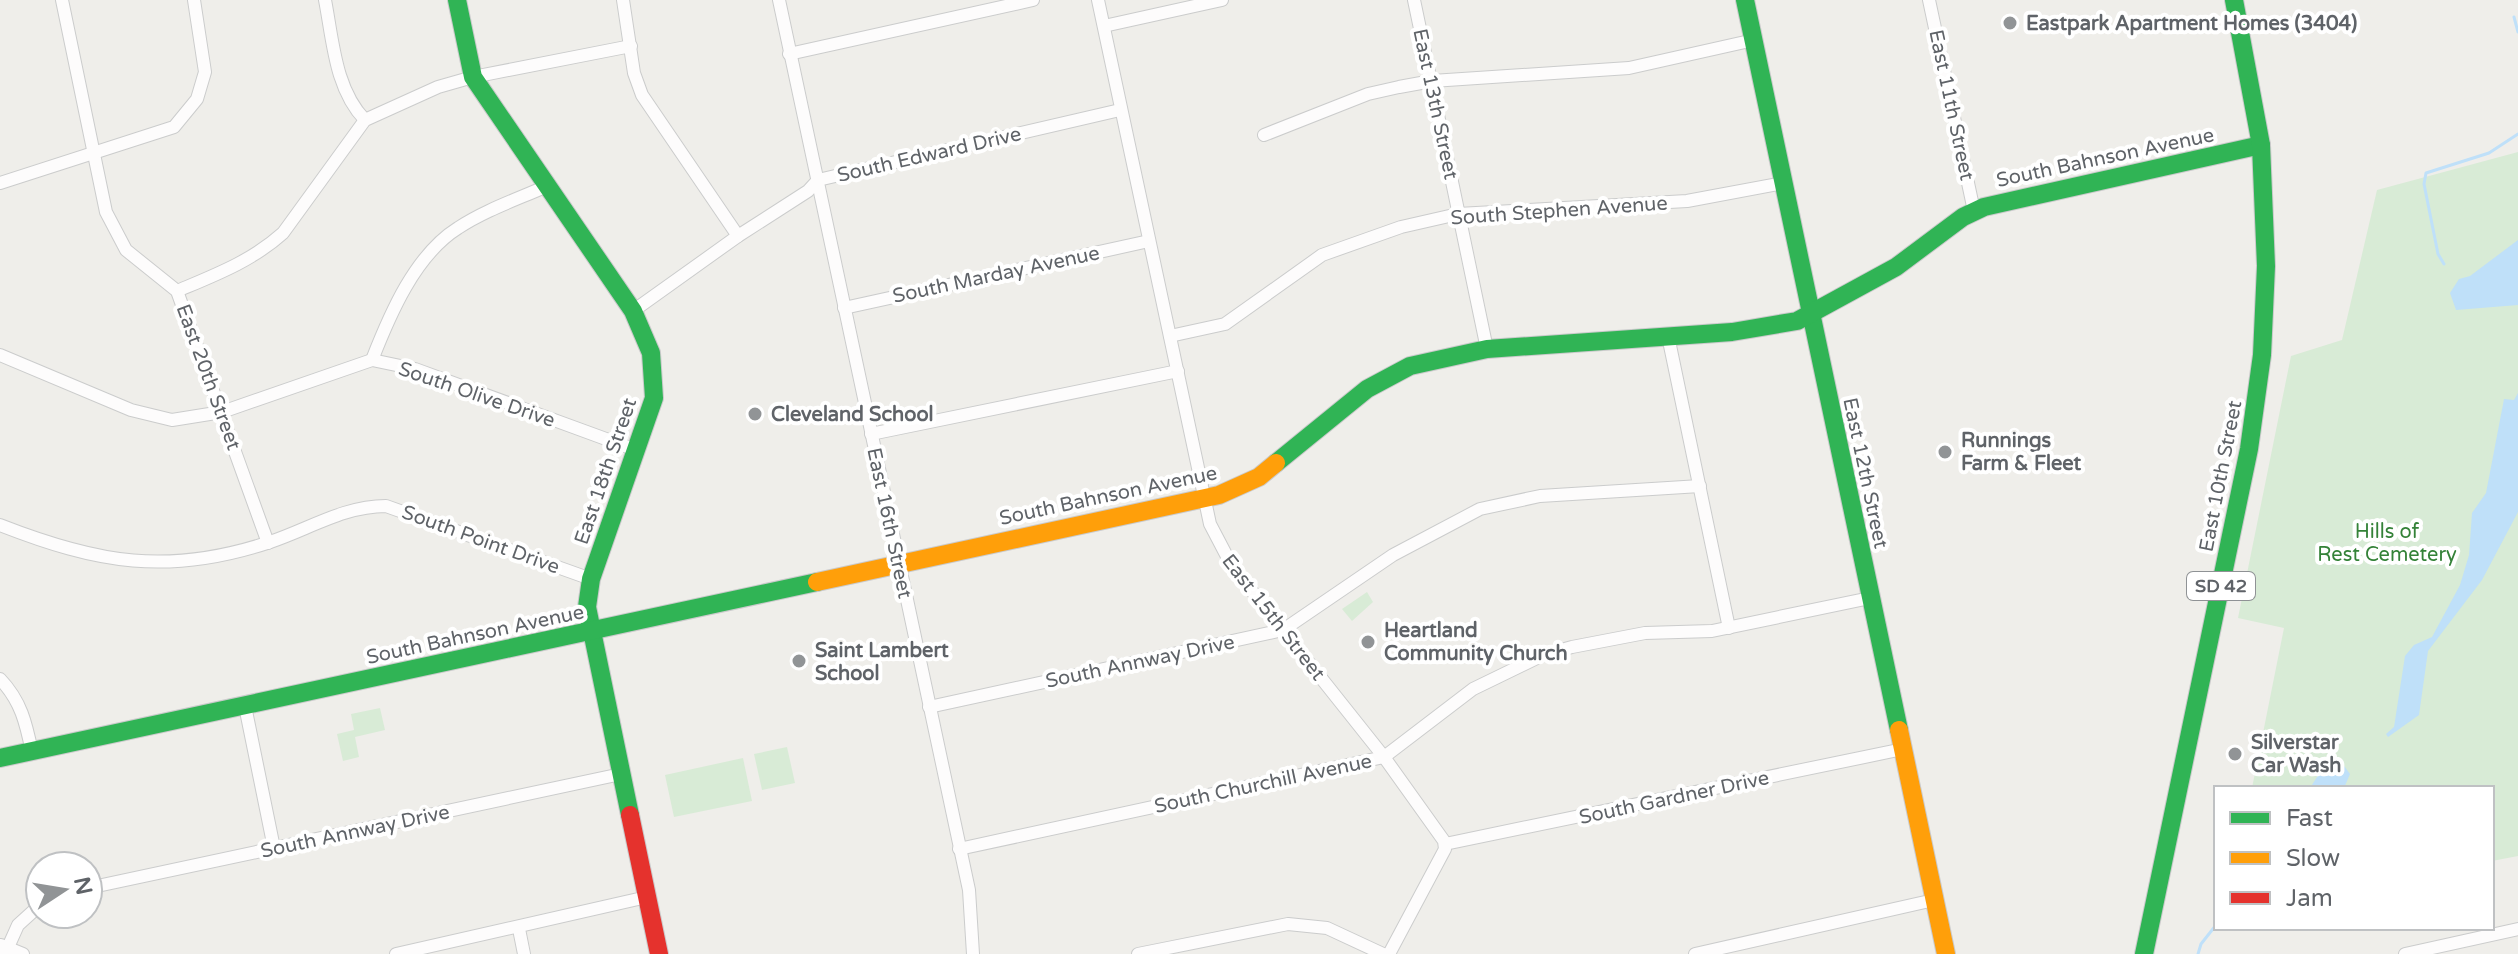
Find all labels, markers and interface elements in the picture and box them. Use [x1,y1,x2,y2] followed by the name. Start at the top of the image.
[2026,12,2357,36] place label: Eastpark Apartment Homes (3404)
[2001,14,2019,32] marker: Eastpark Apartment Homes (3404)
[1407,27,1463,182] street label: East 13th Street
[1923,28,1979,183] street label: East 11th Street
[835,122,1024,188] street label: South Edward Drive
[1994,123,2216,193] street label: South Bahnson Avenue
[1450,191,1668,231] street label: South Stephen Avenue
[891,241,1102,309] street label: South Marday Avenue
[171,301,246,454] street label: East 20th Street
[395,357,558,433] street label: South Olive Drive
[570,395,642,548] street label: East 18th Street
[1837,396,1893,551] street label: East 12th Street
[2195,398,2247,554] street label: East 10th Street
[771,403,934,427] place label: Cleveland School
[746,405,764,423] marker: Cleveland School
[1961,429,2082,476] place label: Runnings Farm & Fleet
[1936,443,1954,461] marker: Runnings Farm & Fleet
[861,446,917,601] street label: East 16th Street
[997,461,1219,531] street label: South Bahnson Avenue
[399,500,563,580] street label: South Point Drive
[2317,520,2457,567] park label: Hills of Rest Cemetery
[1216,550,1330,686] street label: East 15th Street
[2187,572,2255,600] road number: SD 42
[364,600,586,670] street label: South Bahnson Avenue
[1384,619,1568,666] place label: Heartland Community Church
[1043,630,1237,694] street label: South Annway Drive
[1359,633,1377,651] marker: Heartland Community Church
[815,639,949,686] place label: Saint Lambert School
[790,652,808,670] marker: Saint Lambert School
[2251,731,2341,778] place label: Silverstar Car Wash
[2226,745,2244,763] marker: Silverstar Car Wash
[1152,749,1374,819] street label: South Churchill Avenue
[1577,766,1771,830] street label: South Gardner Drive
[2214,786,2494,930] legend
[258,800,452,864] street label: South Annway Drive
[2286,804,2333,833] text: Fast
[2286,844,2340,873] text: Slow
[24,850,104,930] north arrow
[68,875,97,897] text: N
[2286,884,2333,913] text: Jam

